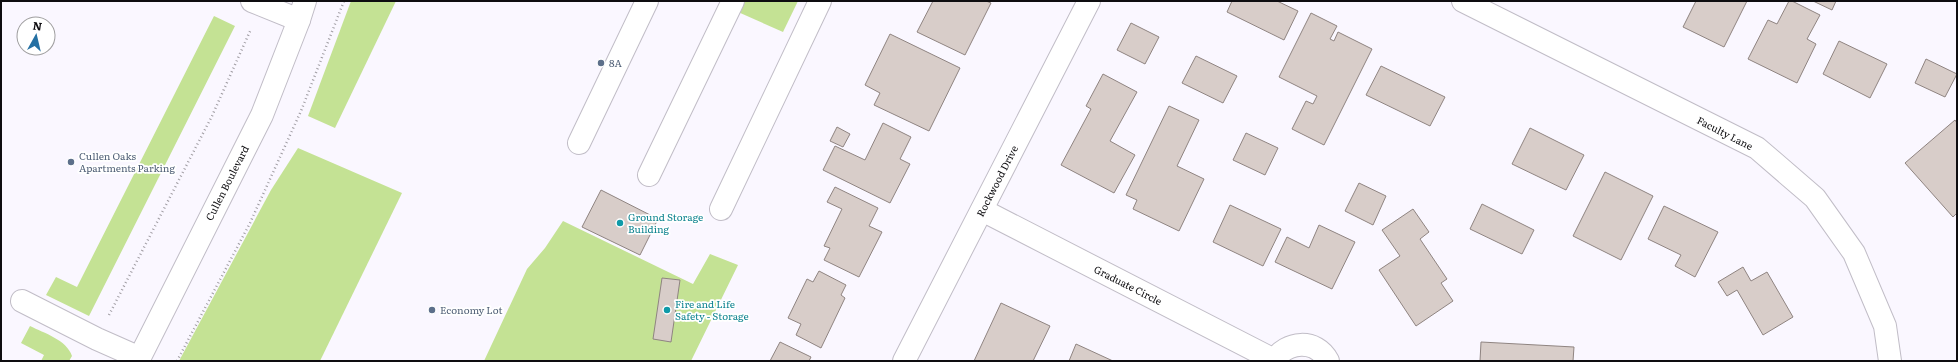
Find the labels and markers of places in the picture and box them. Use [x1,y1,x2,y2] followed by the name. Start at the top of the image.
[609,55,623,70] place label: 8A
[596,58,606,68] marker: 8A
[79,148,175,175] place label: Cullen Oaks Apartments Parking
[66,157,76,167] marker: Cullen Oaks Apartments Parking
[628,209,703,236] place label: Ground Storage Building
[615,218,625,228] marker: Ground Storage Building
[675,296,749,323] place label: Fire and Life Safety - Storage
[440,302,502,317] place label: Economy Lot
[427,305,437,315] marker: Economy Lot
[662,305,672,315] marker: Fire and Life Safety - Storage

